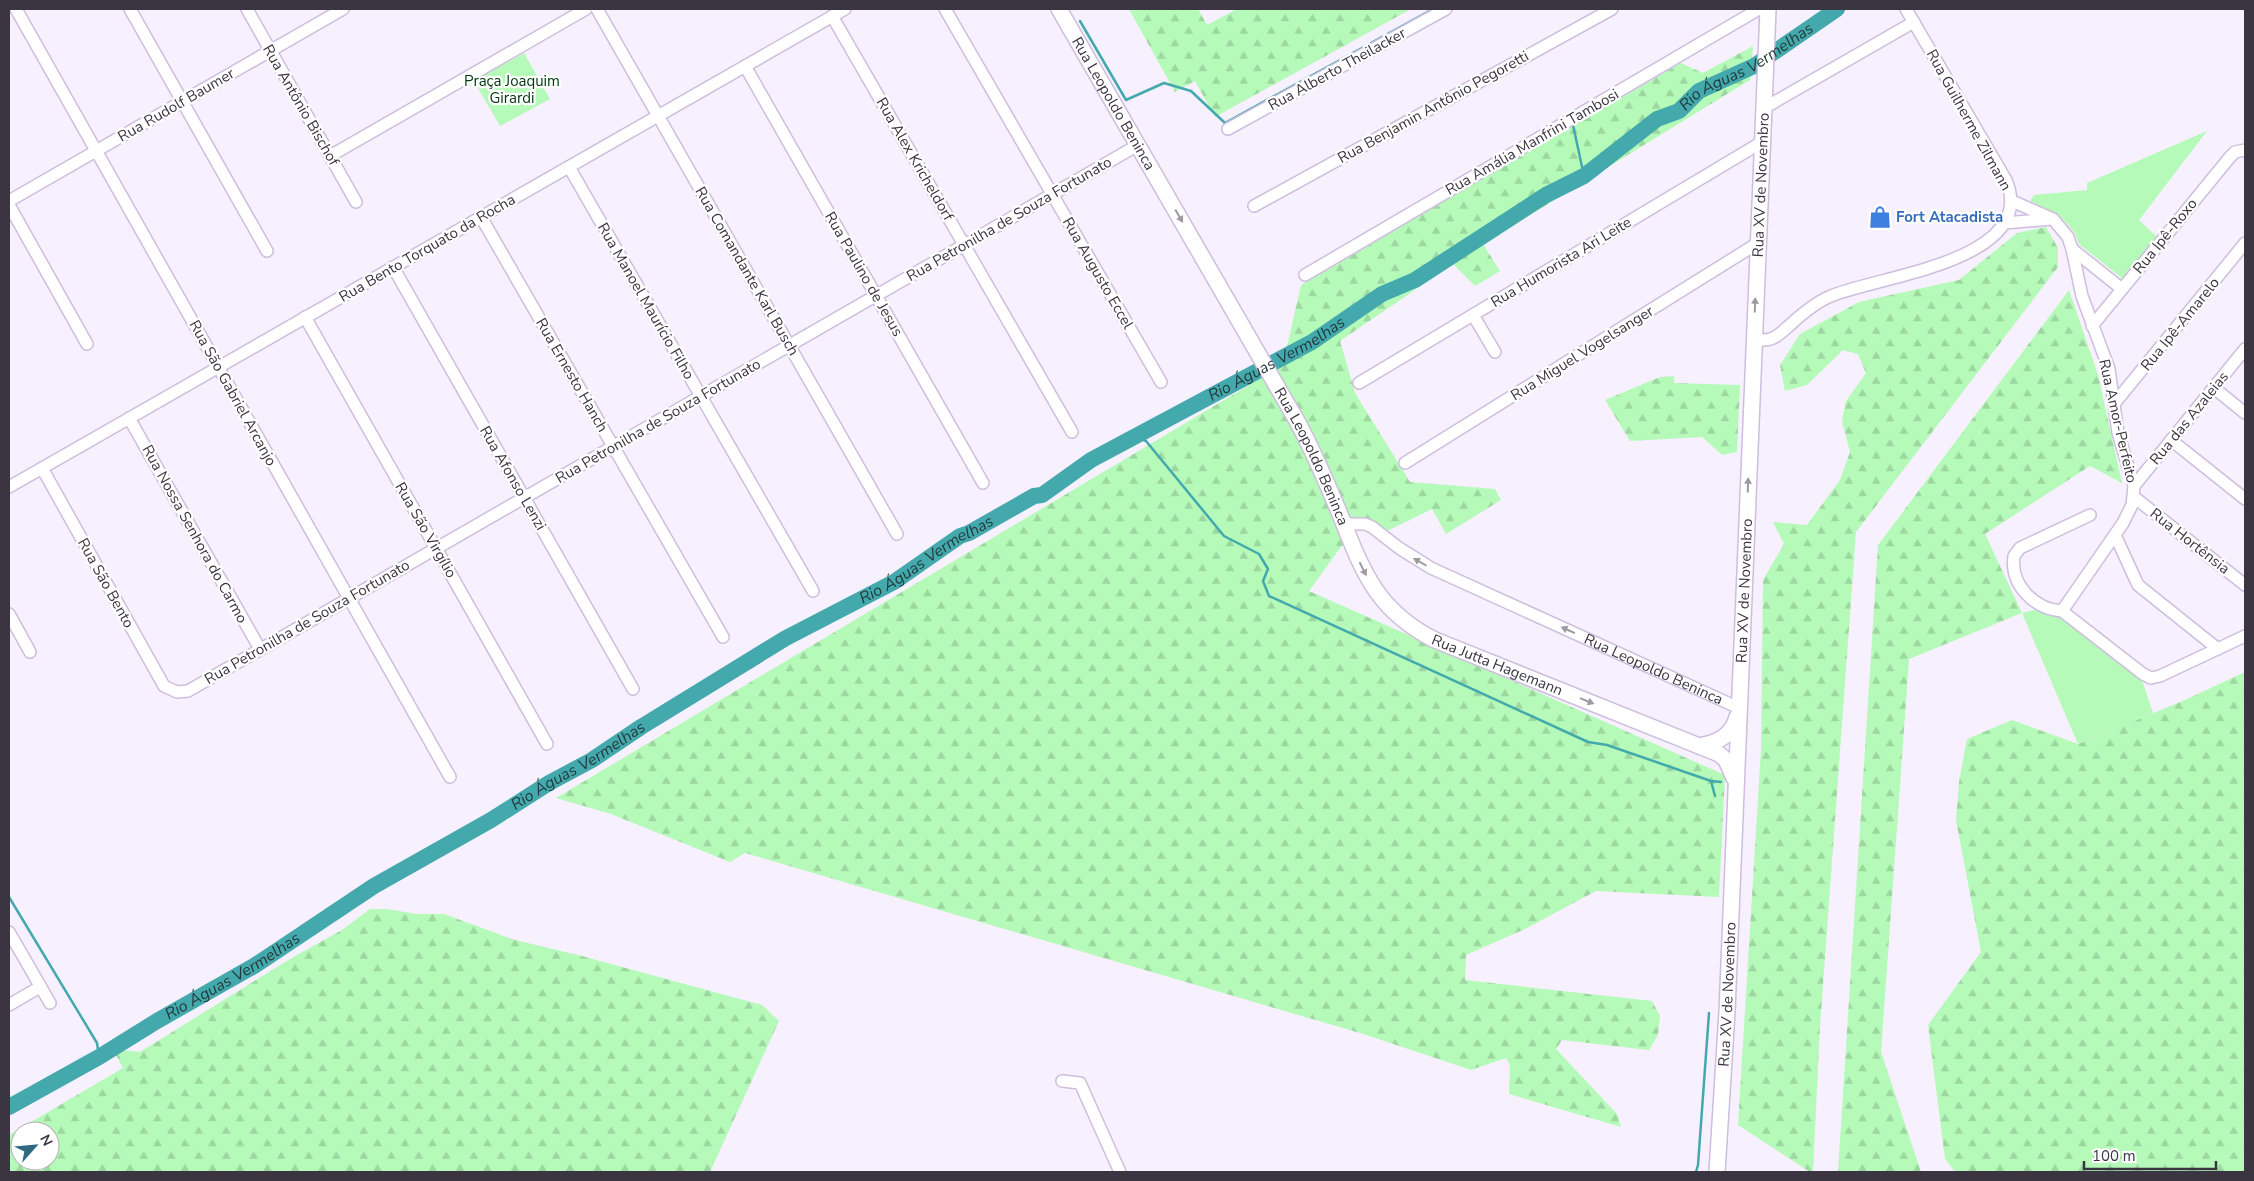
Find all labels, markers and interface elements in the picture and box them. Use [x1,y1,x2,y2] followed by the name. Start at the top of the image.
[1674,17,1818,116] water label: Rio Águas Vermelhas
[1265,22,1410,115] street label: Rua Alberto Theilacker
[1067,33,1160,174] street label: Rua Leopoldo Beninca
[258,41,344,170] street label: Rua Antônio Bischof
[1334,46,1532,168] street label: Rua Benjamin Antônio Pegoretti
[1922,46,2016,194] street label: Rua Guilherme Zilmann
[114,63,239,147] street label: Rua Rudolf Baumer
[464,71,560,108] park label: Praça Joaquim Girardi
[1442,84,1622,200] street label: Rua Amália Manfrini Tambosi
[872,94,959,225] street label: Rua Alex Kricheldorf
[1748,112,1774,258] street label: Rua XV de Novembro
[903,152,1115,286] street label: Rua Petronilha de Souza Fortunato
[690,183,804,359] street label: Rua Comandante Karl Busch
[335,189,519,307] street label: Rua Bento Torquato da Rocha
[2128,194,2202,278] street label: Rua Ipê-Roxo
[1867,204,1893,230] shop icon: Fort Atacadista
[1896,207,2003,227] place label: Fort Atacadista
[820,208,908,340] street label: Rua Paulino de Jesus
[1175,209,1183,223] one-way arrow
[1487,212,1635,312] street label: Rua Humorista Ari Leite
[1058,213,1138,333] street label: Rua Augusto Eccel
[593,219,699,383] street label: Rua Manoel Maurício Filho
[2136,273,2224,375] street label: Rua Ipê-Amarelo
[1752,297,1760,313] one-way arrow
[1507,301,1658,405] street label: Rua Miguel Vogelsanger
[1204,311,1350,407] water label: Rio Águas Vermelhas
[531,314,613,436] street label: Rua Ernesto Hanch
[185,317,281,469] street label: Rua São Gabriel Arcanjo
[552,354,764,488] street label: Rua Petronilha de Souza Fortunato
[2094,357,2142,485] street label: Rua Amor-Perfeito
[2145,367,2233,469] street label: Rua das Azaleias
[1270,384,1353,528] street label: Rua Leopoldo Beninca
[475,422,551,534] street label: Rua Afonso Lenzi
[138,441,252,627] street label: Rua Nossa Senhora do Carmo
[1745,477,1753,493] one-way arrow
[390,478,462,582] street label: Rua São Virgílio
[2146,504,2234,578] street label: Rua Hortênsia
[855,510,998,609] water label: Rio Águas Vermelhas
[1731,518,1757,663] street label: Rua XV de Novembro
[73,535,139,631] street label: Rua São Bento
[201,555,413,689] street label: Rua Petronilha de Souza Fortunato
[1414,557,1427,566] one-way arrow
[1359,562,1367,576] one-way arrow
[1561,626,1575,634] one-way arrow
[1581,629,1726,709] street label: Rua Leopoldo Beninca
[1429,630,1566,700] street label: Rua Jutta Hagemann
[1580,698,1595,705] one-way arrow
[507,716,650,816] water label: Rio Águas Vermelhas
[1714,922,1741,1067] street label: Rua XV de Novembro
[161,927,305,1025] water label: Rio Águas Vermelhas
[10,1121,60,1171] north arrow
[35,1131,57,1149] text: N
[2084,1138,2216,1170] scale bar
[2092,1146,2136,1166] text: 100 m

